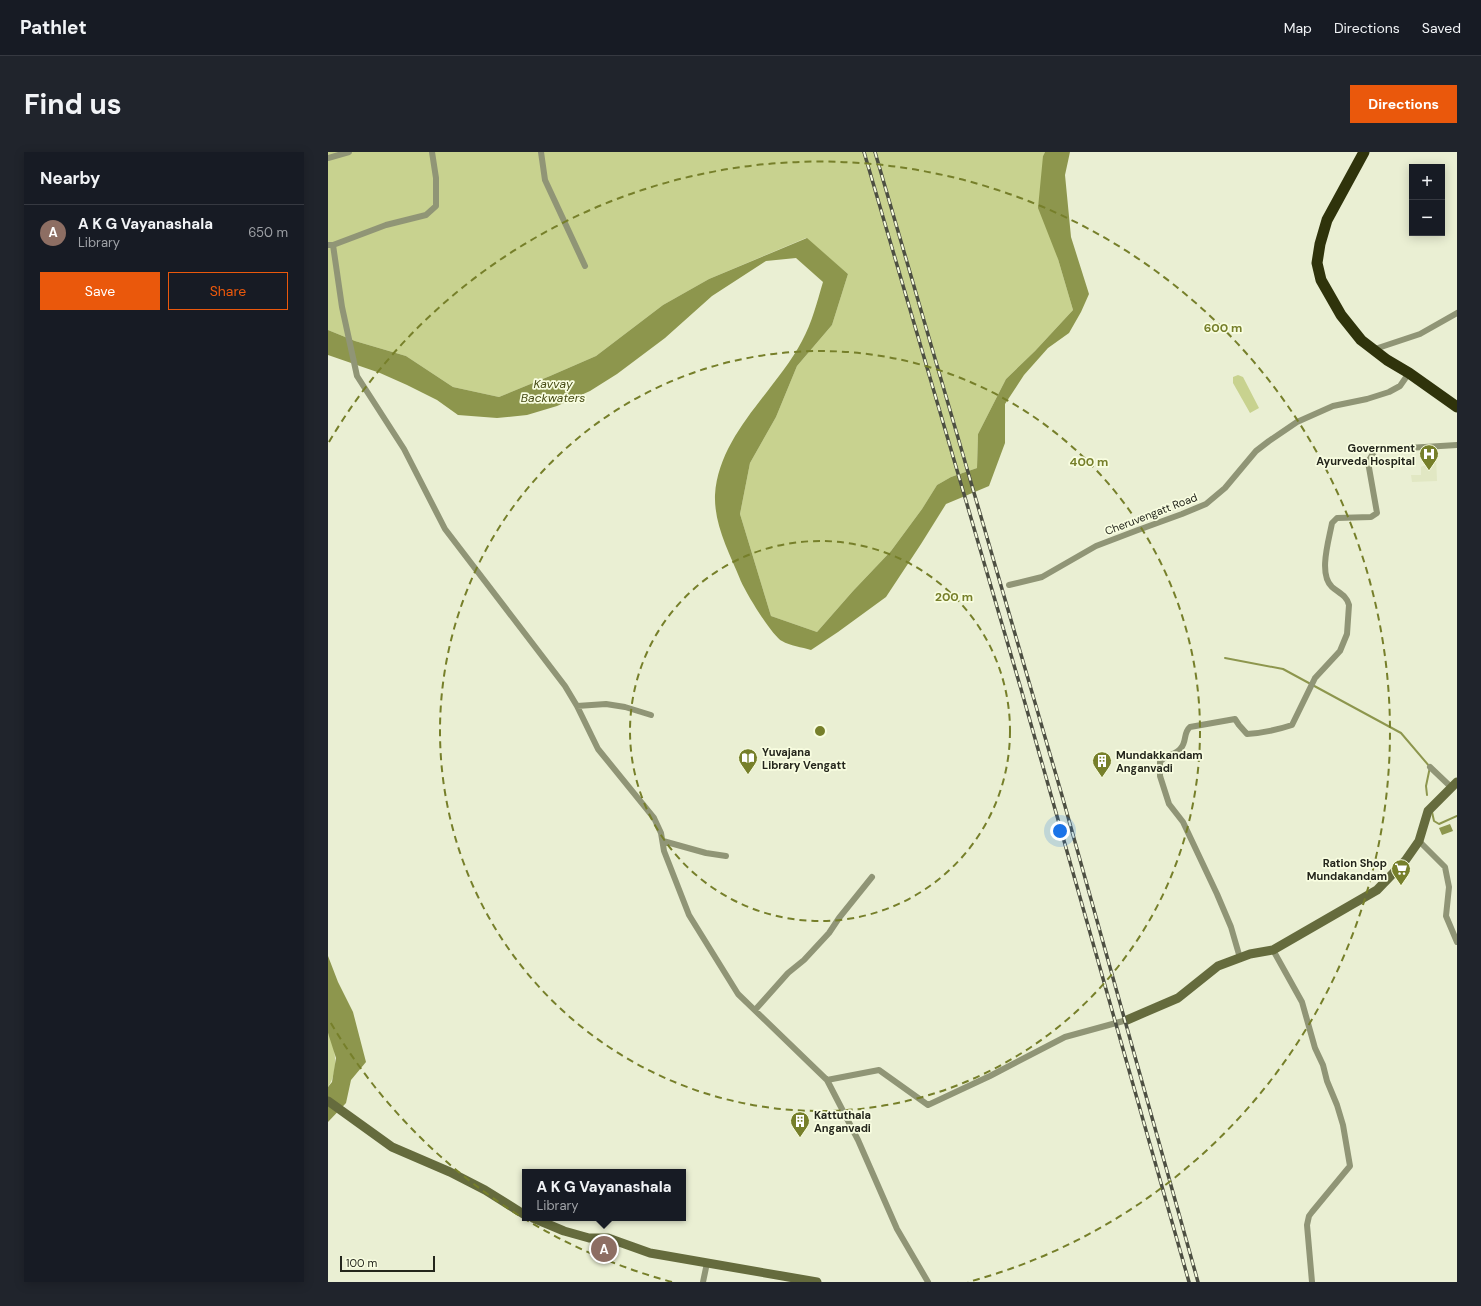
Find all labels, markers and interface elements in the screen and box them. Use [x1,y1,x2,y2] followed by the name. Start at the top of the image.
[20,15,87,40] text: Pathlet
[1284,19,1312,37] text: Map
[1334,19,1400,37] text: Directions
[1422,19,1461,37] text: Saved
[1350,85,1457,123] button: Directions
[24,86,122,123] text: Find us
[1409,164,1445,236] map controls
[1409,164,1445,200] button: +
[40,167,100,189] text: Nearby
[1409,200,1445,236] button: −
[78,214,213,234] text: A K G Vayanashala
[48,224,58,241] text: A
[248,224,288,241] text: 650 m
[78,234,120,251] text: Library
[40,272,160,310] button: Save
[168,272,288,310] button: Share
[1204,320,1242,336] text: 600 m
[521,376,585,406] water label: Kavvay Backwaters
[1316,441,1415,468] place label: Government Ayurveda Hospital
[1418,443,1440,471] hospital icon: Government Ayurveda Hospital
[1070,454,1108,470] text: 400 m
[1103,490,1199,538] street label: Cheruvengatt Road
[935,589,973,605] text: 200 m
[813,724,827,738] centre of rings
[762,745,846,772] place label: Yuvajana Library Vengatt
[737,747,759,775] library icon: Yuvajana Library Vengatt
[1116,748,1203,775] place label: Mundakkandam Anganvadi
[1091,750,1113,778] building icon: Mundakkandam Anganvadi
[1050,821,1070,841] your location
[1307,856,1387,883] place label: Ration Shop Mundakandam
[1390,858,1412,886] supermarket icon: Ration Shop Mundakandam
[814,1108,871,1135] place label: Kattuthala Anganvadi
[789,1110,811,1138] building icon: Kattuthala Anganvadi
[522,1169,686,1221] popup
[537,1177,671,1197] text: A K G Vayanashala
[537,1197,579,1214] text: Library
[591,1234,617,1264] pin: A
[340,1254,435,1273] scale bar
[346,1256,377,1270] text: 100 m

